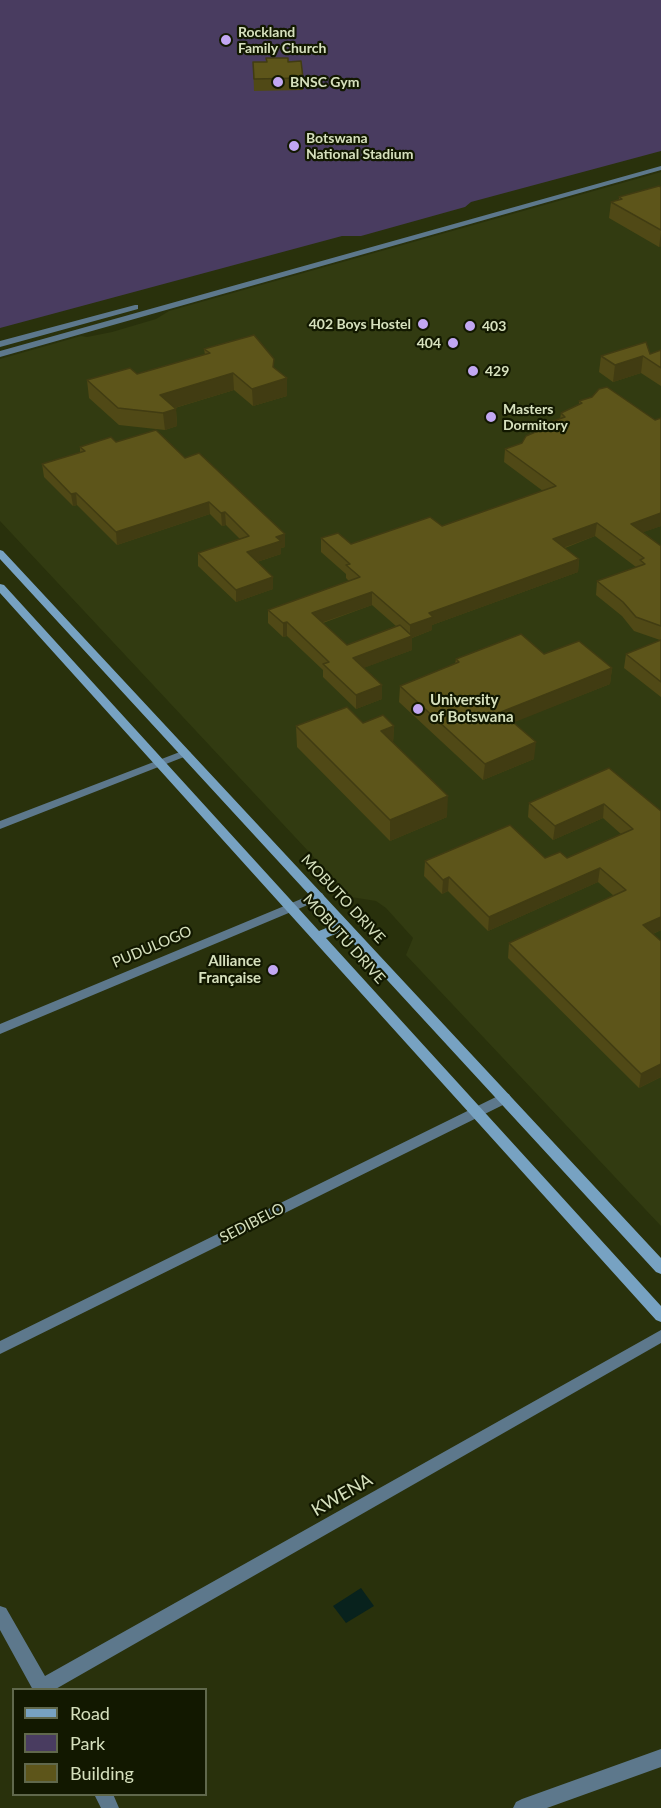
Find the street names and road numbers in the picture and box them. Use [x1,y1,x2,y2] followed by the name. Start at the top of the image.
[297,851,389,947] street label: MOBUTO DRIVE
[299,891,389,987] street label: MOBUTU DRIVE
[110,922,194,972] street label: PUDULOGO
[217,1199,287,1247] street label: SEDIBELO
[308,1469,376,1521] street label: KWENA

